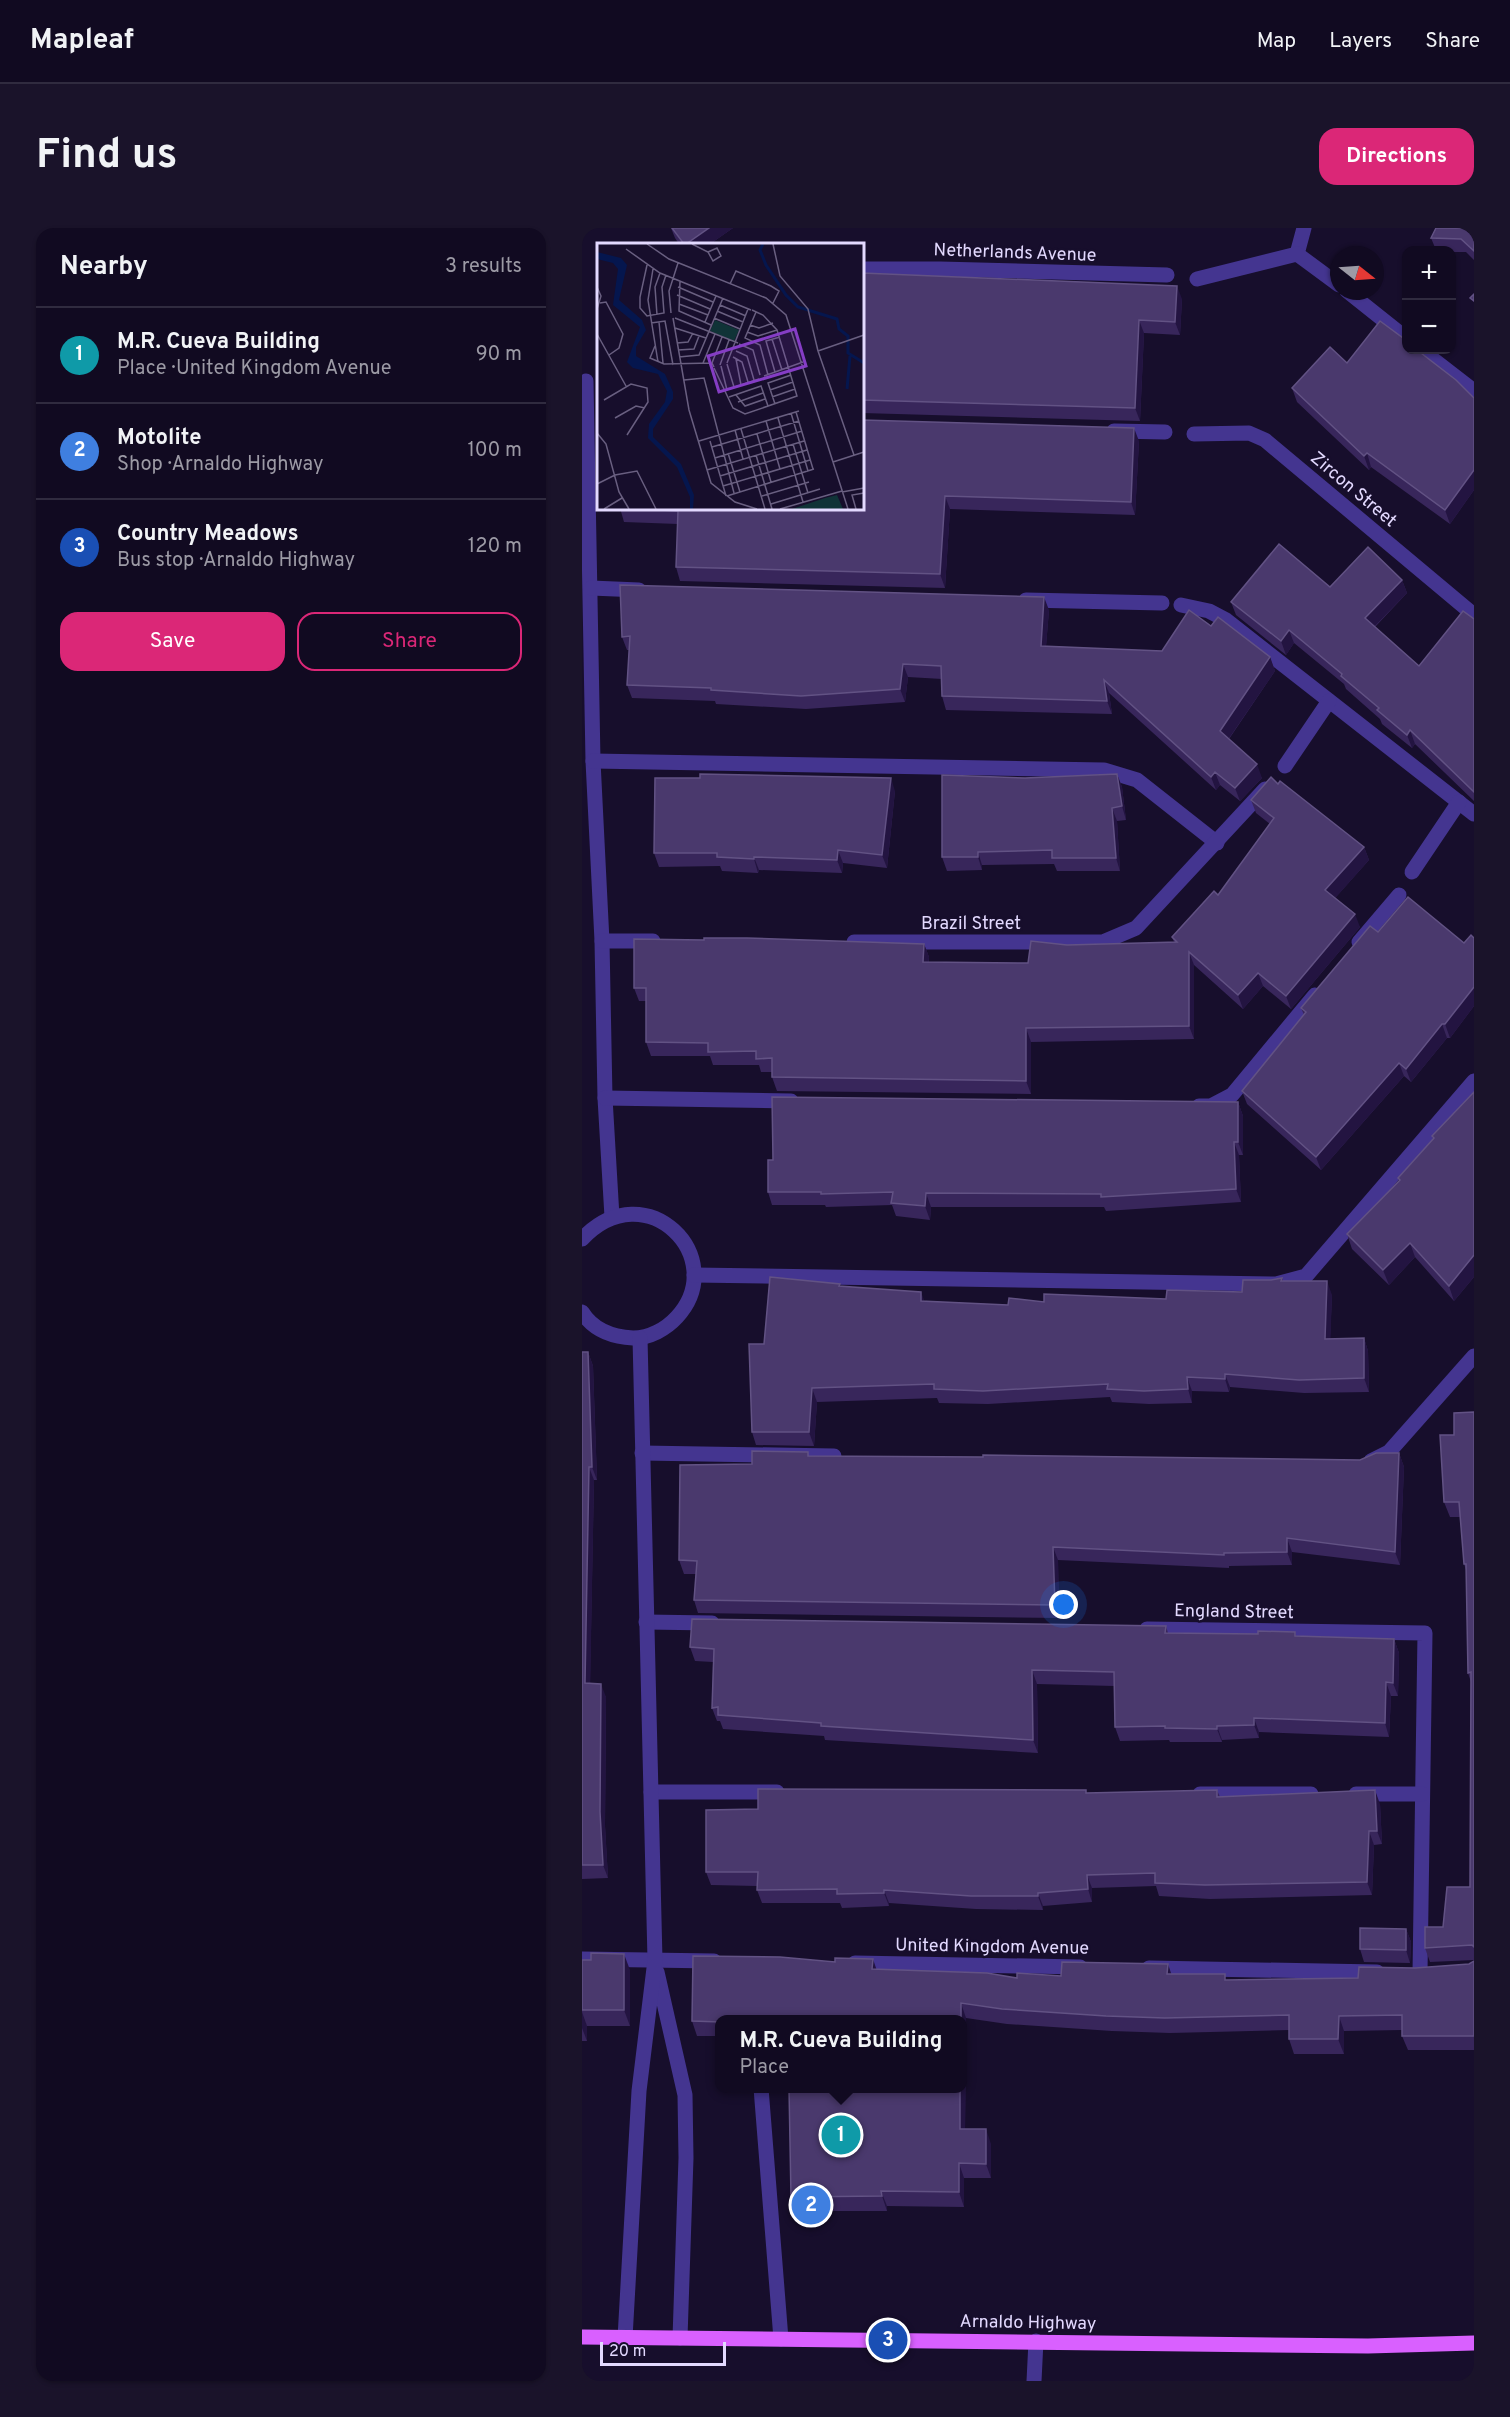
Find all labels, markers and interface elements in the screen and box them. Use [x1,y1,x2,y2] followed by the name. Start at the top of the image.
[30,23,134,59] text: Mapleaf
[1257,28,1296,55] text: Map
[1329,28,1392,55] text: Layers
[1425,28,1480,55] text: Share
[1319,128,1474,185] button: Directions
[36,130,177,183] text: Find us
[933,239,1097,268] street label: Netherlands Avenue
[597,243,864,510] inset map
[1330,246,1384,300] north arrow
[1402,246,1456,354] map controls
[1402,246,1456,300] button: +
[60,251,148,284] text: Nearby
[445,254,522,280] text: 3 results
[1402,300,1456,354] button: −
[117,329,320,356] text: M.R. Cueva Building
[76,342,84,368] text: 1
[476,342,522,368] text: 90 m
[117,356,392,382] text: Place · United Kingdom Avenue
[117,425,201,452] text: Motolite
[73,438,86,464] text: 2
[467,438,522,464] text: 100 m
[1305,447,1401,533] street label: Zircon Street
[117,452,324,478] text: Shop · Arnaldo Highway
[117,521,299,548] text: Country Meadows
[74,534,86,560] text: 3
[468,534,522,560] text: 120 m
[117,548,355,574] text: Bus stop · Arnaldo Highway
[60,612,285,671] button: Save
[297,612,522,671] button: Share
[921,913,1021,936] street label: Brazil Street
[1049,1590,1078,1619] your location
[1174,1600,1294,1625] street label: England Street
[895,1934,1089,1961] street label: United Kingdom Avenue
[715,2015,967,2093] popup
[739,2028,943,2055] text: M.R. Cueva Building
[739,2055,789,2081] text: Place
[822,2112,860,2158] pin: 1
[792,2182,830,2228] pin: 2
[959,2311,1097,2336] street label: Arnaldo Highway
[868,2318,908,2362] pin: 3
[600,2339,726,2366] scale bar
[609,2342,646,2362] text: 20 m

